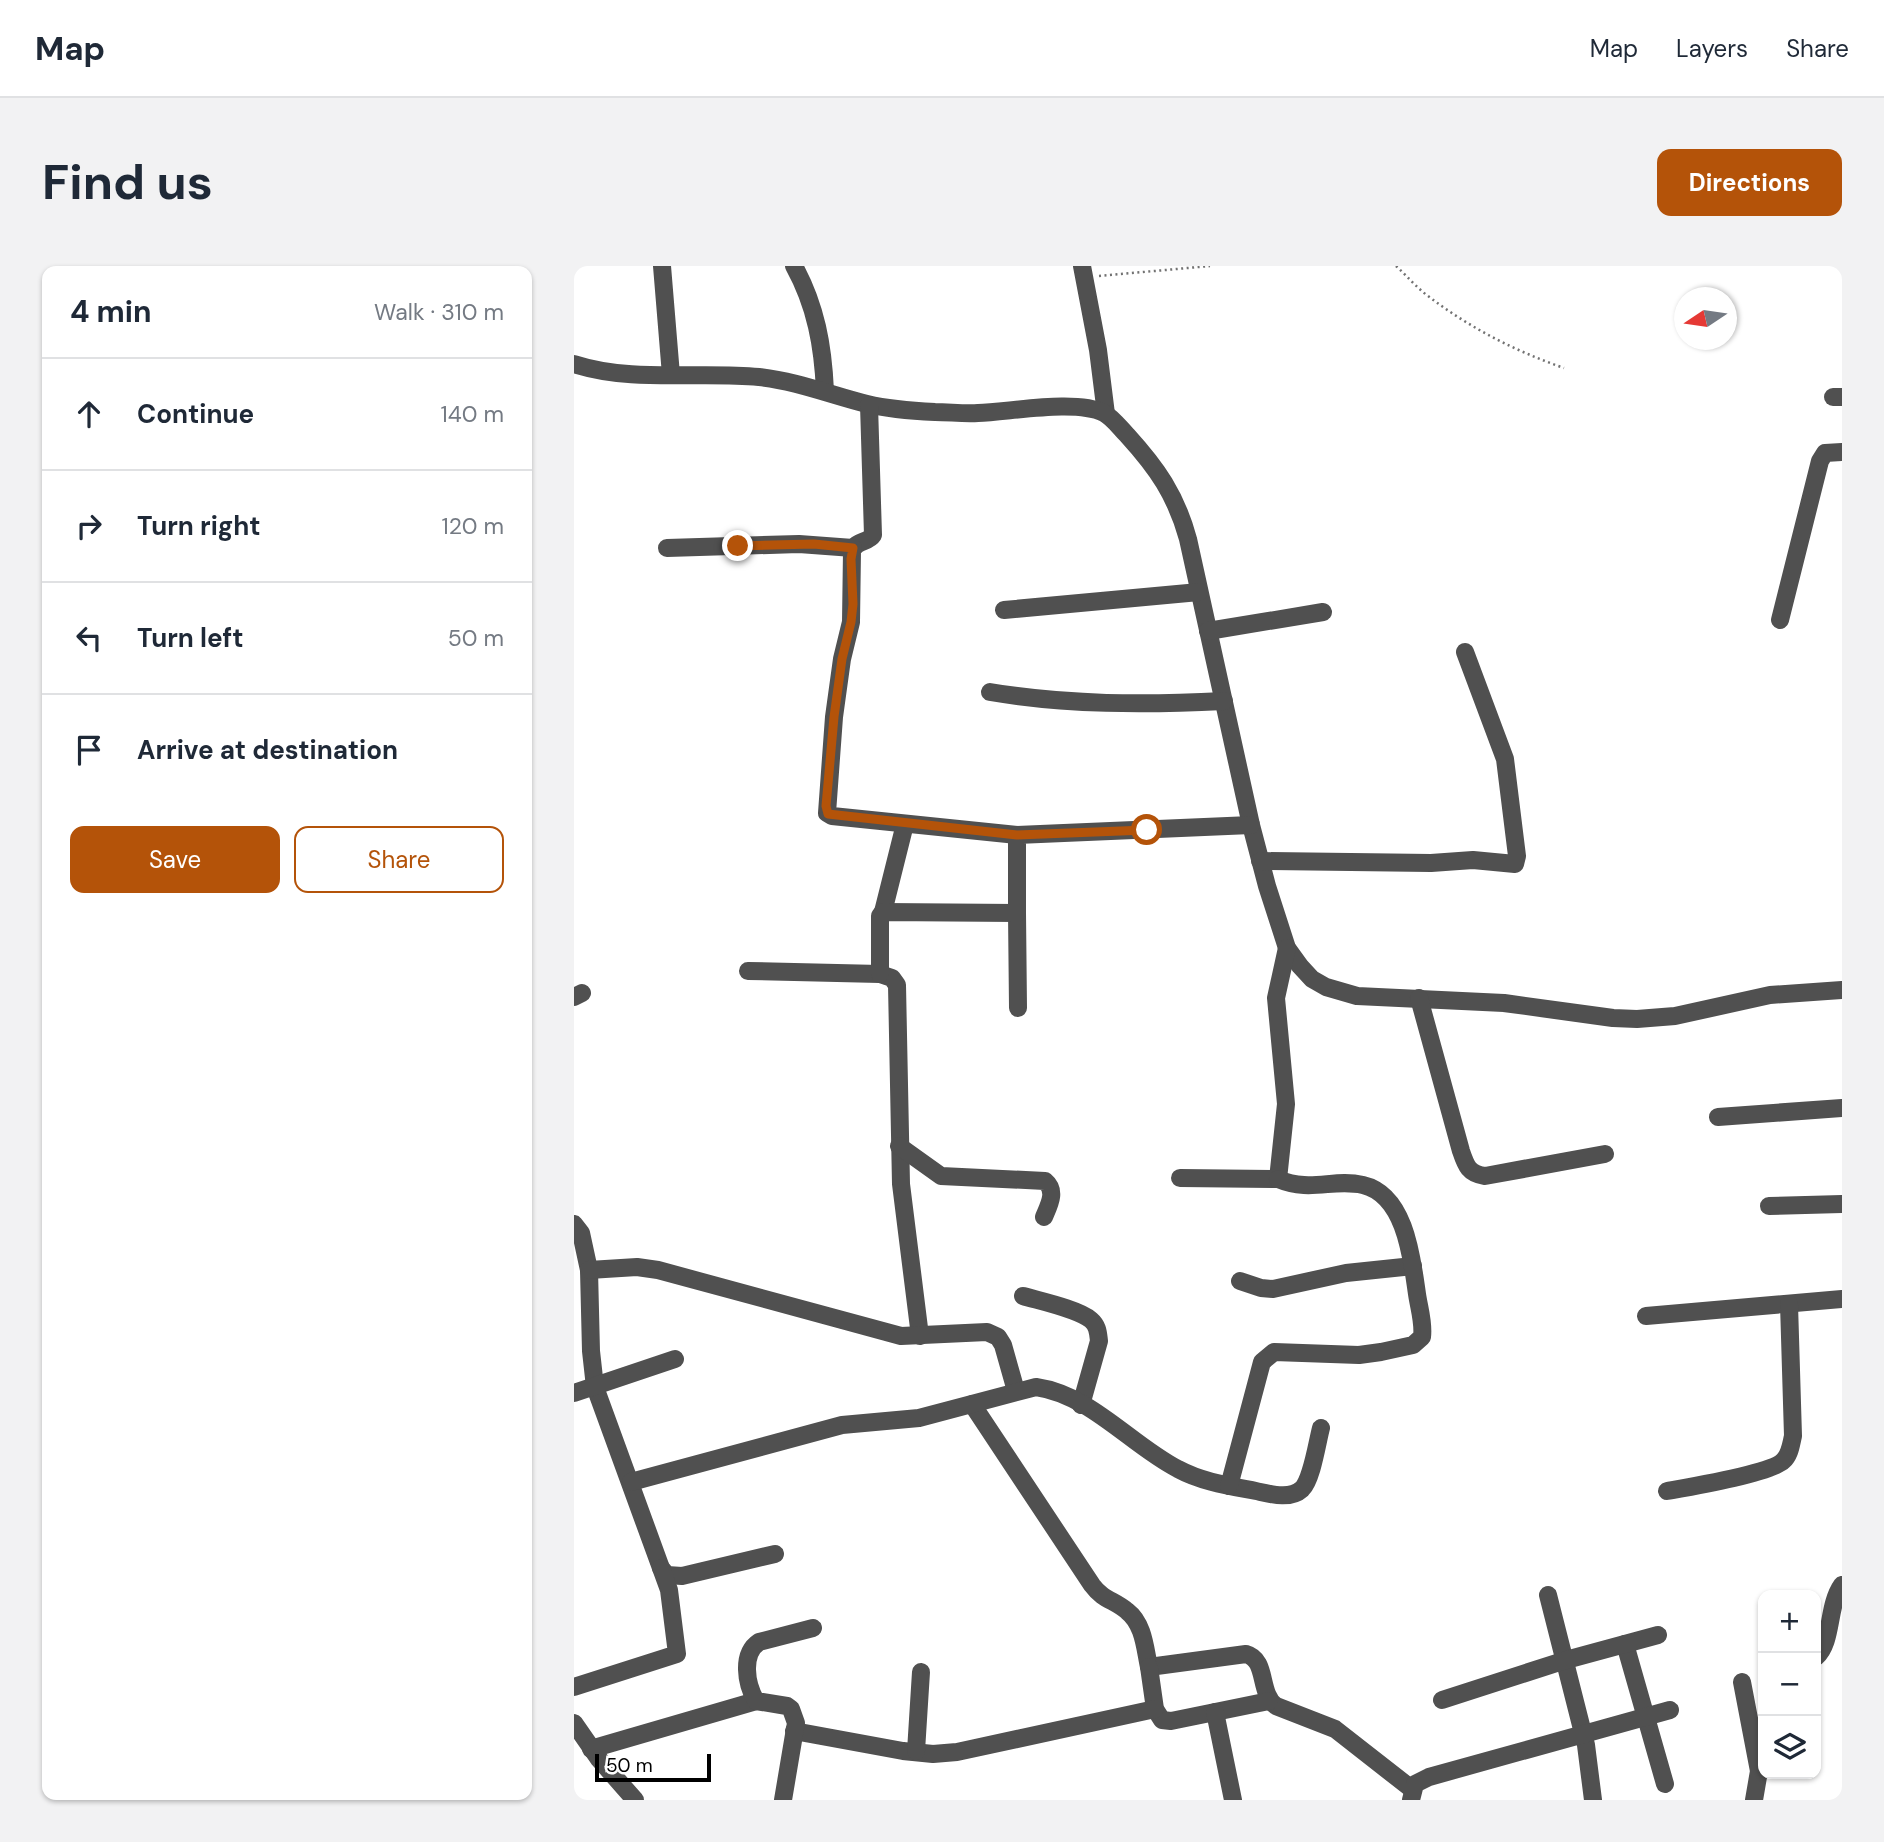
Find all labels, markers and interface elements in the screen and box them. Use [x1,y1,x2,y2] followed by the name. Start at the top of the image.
[35,27,105,70] text: Map
[1590,33,1638,64] text: Map
[1676,33,1748,64] text: Layers
[1786,33,1849,64] text: Share
[1657,149,1842,216] button: Directions
[42,150,213,214] text: Find us
[1674,287,1737,350] north arrow
[70,292,152,331] text: 4 min
[374,297,504,327] text: Walk · 310 m
[70,395,108,433] icon: ahead
[137,397,254,431] text: Continue
[441,399,504,429] text: 140 m
[70,507,108,545] icon: right
[137,509,261,543] text: Turn right
[441,511,504,541] text: 120 m
[722,530,753,561] route end
[70,619,108,657] icon: left
[137,621,244,655] text: Turn left
[448,623,504,653] text: 50 m
[70,731,108,769] icon: arrive
[137,733,398,767] text: Arrive at destination
[1131,814,1162,845] route start
[70,826,280,893] button: Save
[294,826,504,893] button: Share
[1758,1590,1821,1779] map controls
[1758,1590,1821,1653] button: +
[1758,1653,1821,1716] button: −
[1758,1716,1821,1779] button: layers
[595,1751,710,1783] scale bar
[606,1753,653,1778] text: 50 m

